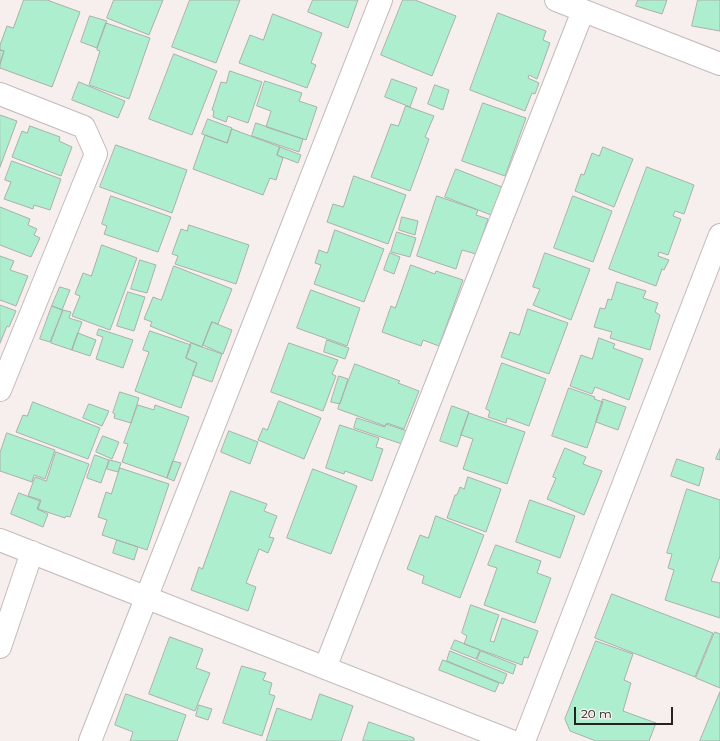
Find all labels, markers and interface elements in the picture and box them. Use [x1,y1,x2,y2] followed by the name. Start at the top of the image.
[576,699,675,725] scale bar
[581,706,612,721] text: 20 m

